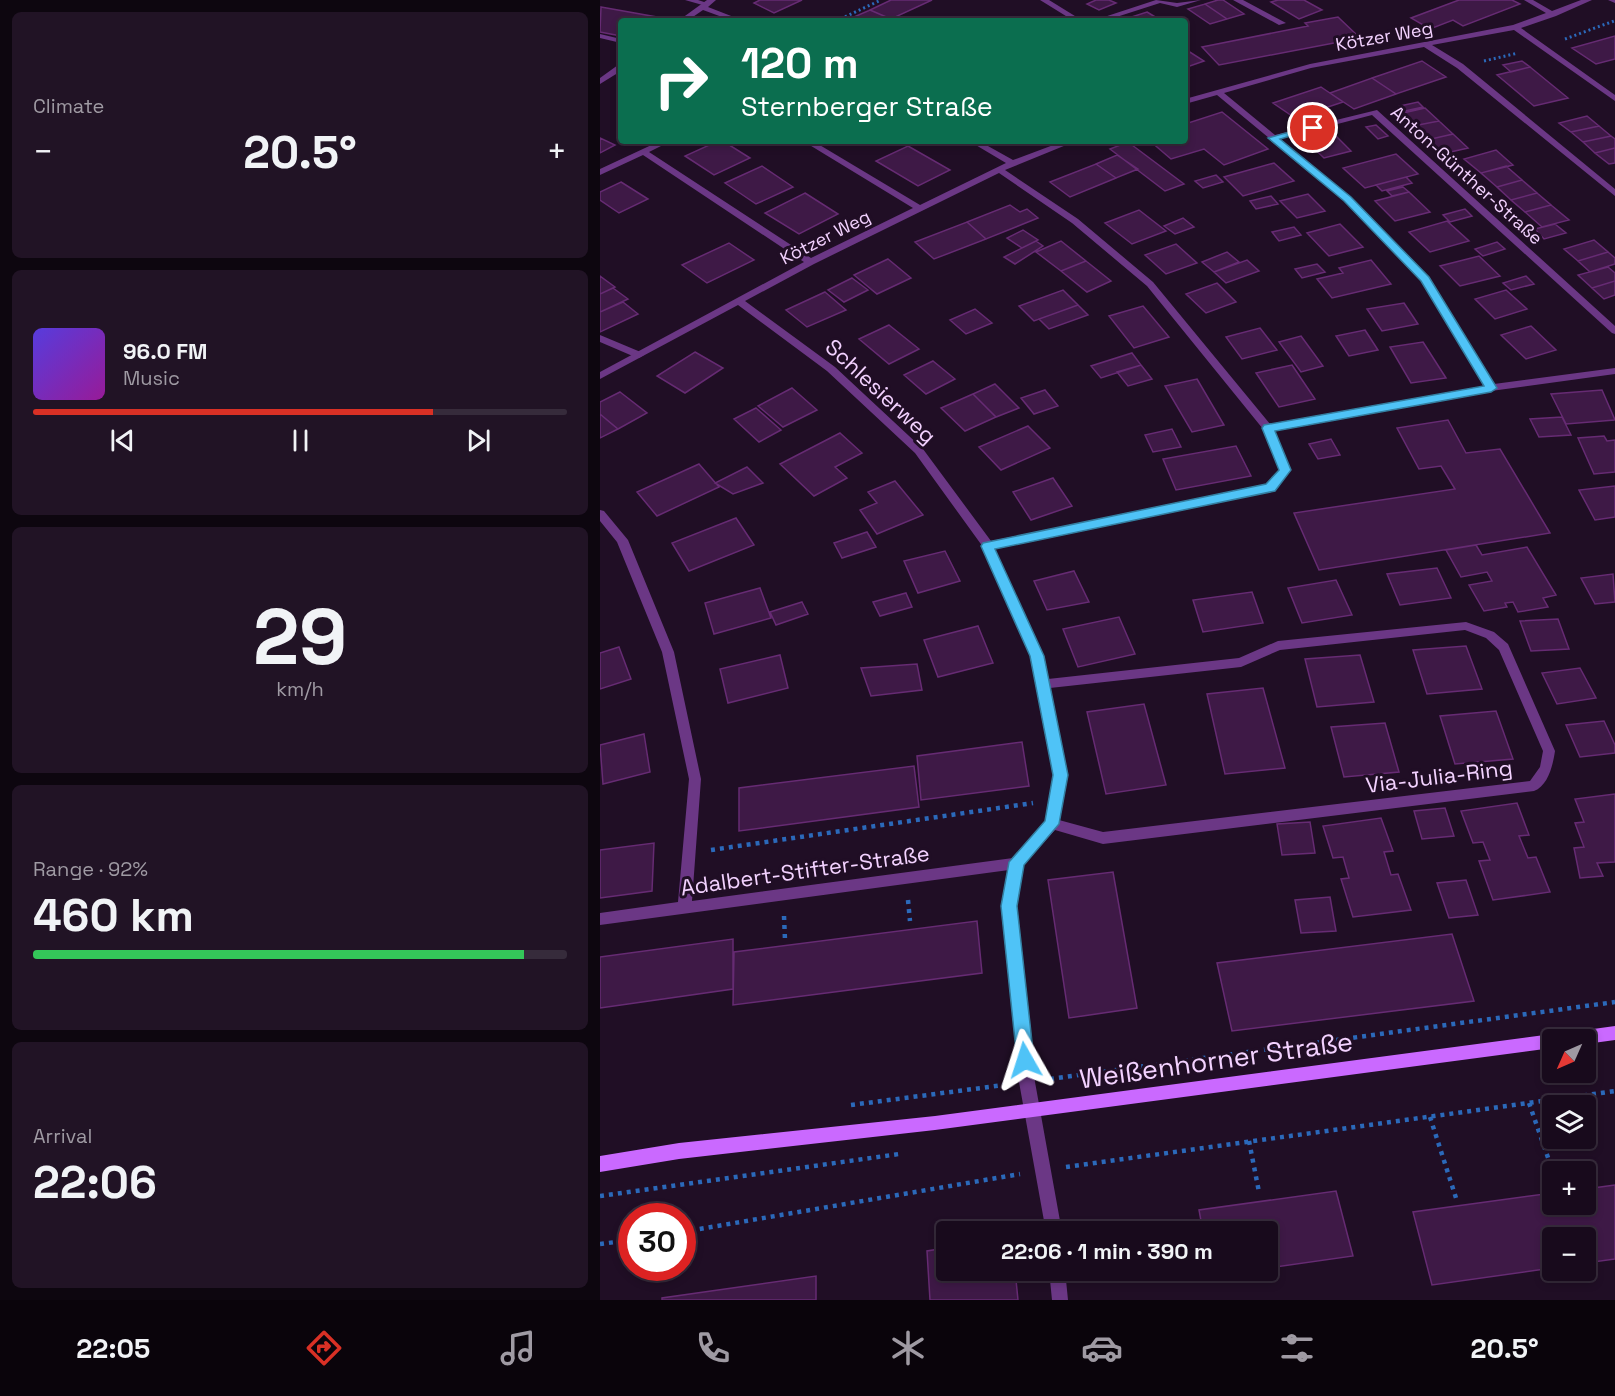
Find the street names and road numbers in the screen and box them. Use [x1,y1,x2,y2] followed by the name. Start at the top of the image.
[1334,16,1434,56] street label: Kötzer Weg
[1386,101,1548,249] street label: Anton-Günther-Straße
[776,204,874,270] street label: Kötzer Weg
[820,333,942,449] street label: Schlesierweg
[1364,753,1514,799] street label: Via-Julia-Ring
[679,839,931,901] street label: Adalbert-Stifter-Straße
[1077,1023,1355,1097] street label: Weißenhorner Straße

